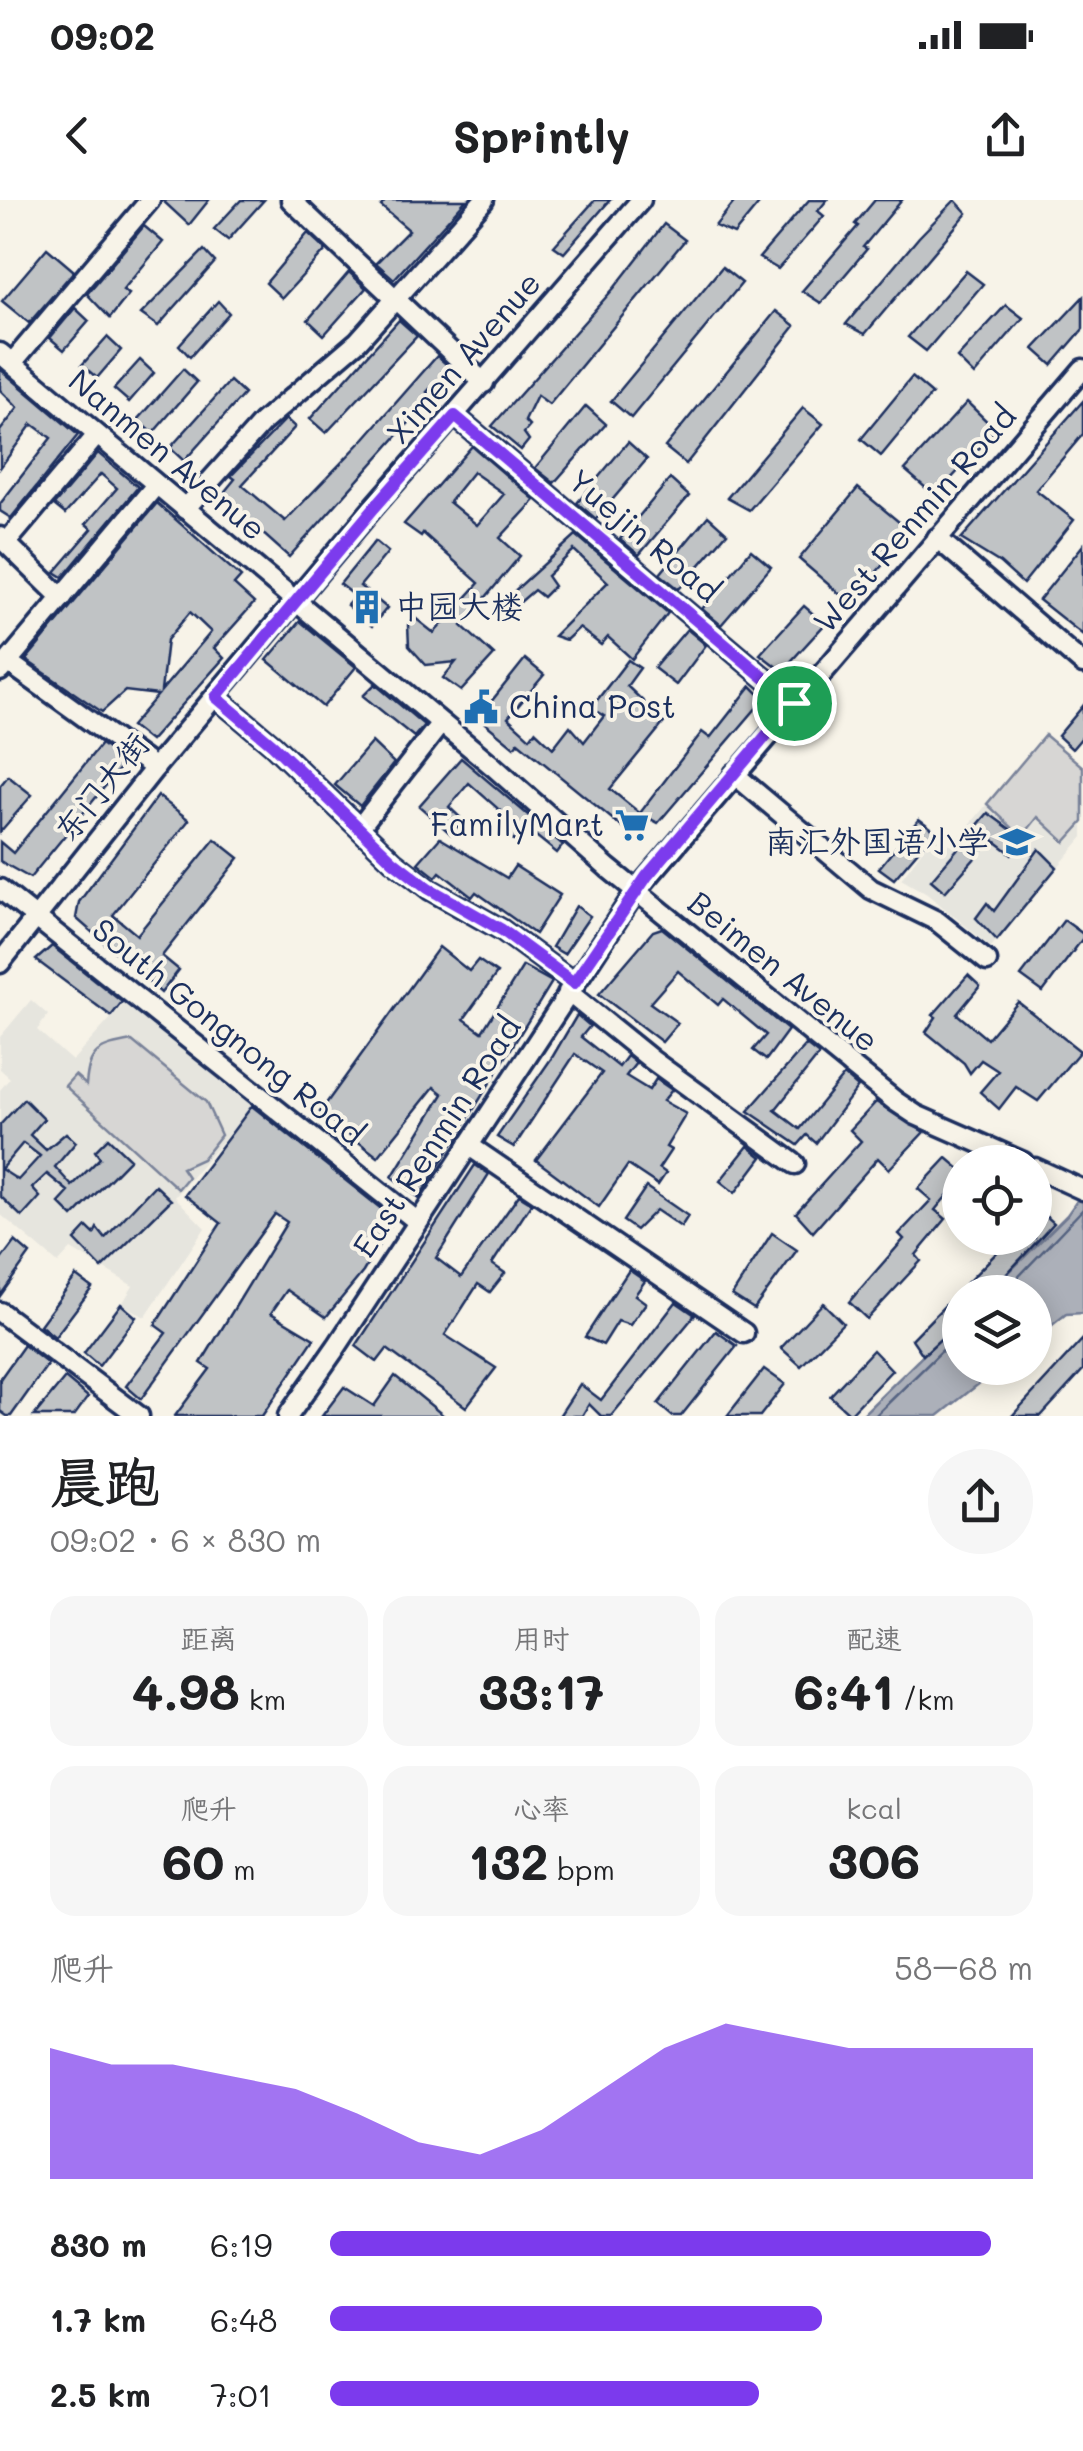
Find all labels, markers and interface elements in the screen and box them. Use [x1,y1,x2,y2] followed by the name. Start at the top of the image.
[50,10,155,60] text: 09:02
[453,106,630,164] text: Sprintly
[50,108,105,163] icon: back
[978,108,1033,163] icon: share
[376,262,549,452] street label: Ximen Avenue
[61,359,276,548] street label: Nanmen Avenue
[803,395,1024,640] street label: West Renmin Road
[560,458,730,610] street label: Yuejin Road
[395,584,523,626] place label: 中园大楼
[348,588,386,626] building icon: 中园大楼
[752,661,837,746] pin
[767,676,822,731] icon: arrive
[509,684,676,726] place label: China Post
[462,688,500,726] public building icon: China Post
[44,723,157,849] street label: 东门大街
[431,802,604,845] place label: FamilyMart
[613,806,651,844] supermarket icon: FamilyMart
[765,819,989,861] place label: 南汇外国语小学
[998,823,1036,861] school or university icon: 南汇外国语小学
[680,881,888,1060] street label: Beimen Avenue
[84,908,374,1153] street label: South Gongnong Road
[342,1007,529,1264] street label: East Renmin Road
[942,1145,1052,1385] map controls
[942,1145,1052,1255] button: locate
[942,1275,1052,1385] button: layers
[50,1444,160,1516] text: 晨跑
[928,1449,1033,1554] button: share
[50,1518,321,1560] text: 09:02 · 6 × 830 m
[181,1620,237,1656] text: 距离
[513,1620,570,1656] text: 用时
[846,1620,902,1656] text: 配速
[132,1657,240,1723] text: 4.98
[479,1657,604,1723] text: 33:17
[794,1657,894,1723] text: 6:41
[240,1681,286,1717] text: km
[894,1681,955,1717] text: /km
[181,1790,237,1826] text: 爬升
[513,1790,570,1826] text: 心率
[846,1790,902,1826] text: kcal
[828,1826,920,1892] text: 306
[162,1827,224,1893] text: 60
[468,1827,548,1893] text: 132
[224,1851,256,1887] text: m
[548,1851,615,1887] text: bpm
[50,1946,114,1988] text: 爬升
[894,1946,1033,1988] text: 58–68 m
[50,2223,147,2265] text: 830 m
[210,2223,272,2265] text: 6:19
[50,2298,146,2340] text: 1.7 km
[210,2298,277,2340] text: 6:48
[50,2373,151,2415] text: 2.5 km
[210,2373,272,2415] text: 7:01

